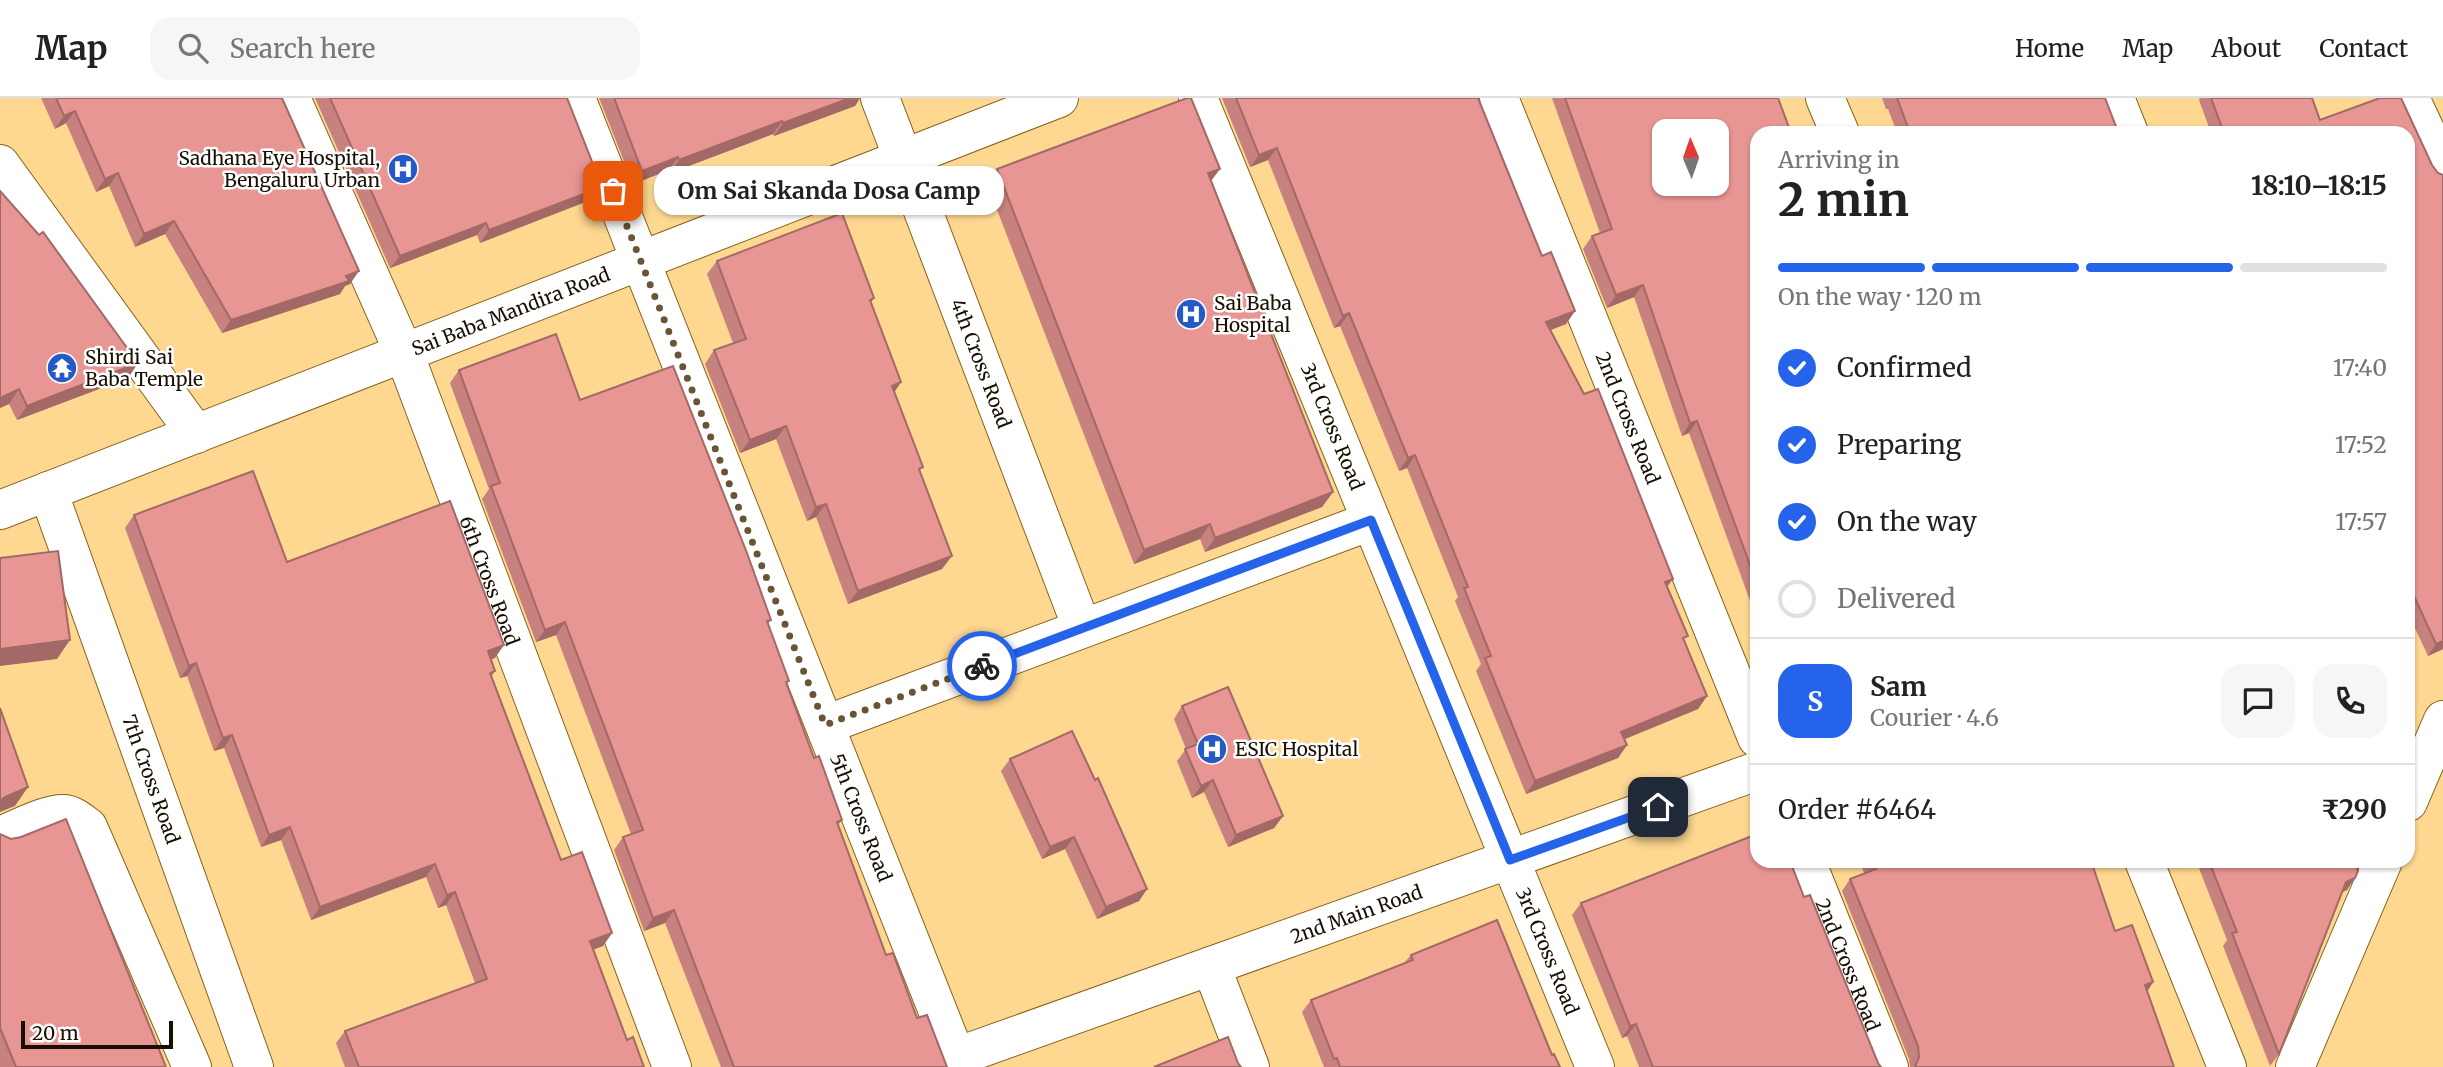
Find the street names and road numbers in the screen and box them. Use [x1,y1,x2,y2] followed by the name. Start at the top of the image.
[408,262,613,361] street label: Sai Baba Mandira Road
[946,295,1017,431] street label: 4th Cross Road
[1591,348,1665,488] street label: 2nd Cross Road
[1296,359,1369,494] street label: 3rd Cross Road
[454,513,525,649] street label: 6th Cross Road
[117,711,185,847] street label: 7th Cross Road
[825,750,897,885] street label: 5th Cross Road
[1287,880,1425,949] street label: 2nd Main Road
[1511,884,1584,1018] street label: 3rd Cross Road
[1810,895,1885,1035] street label: 2nd Cross Road

